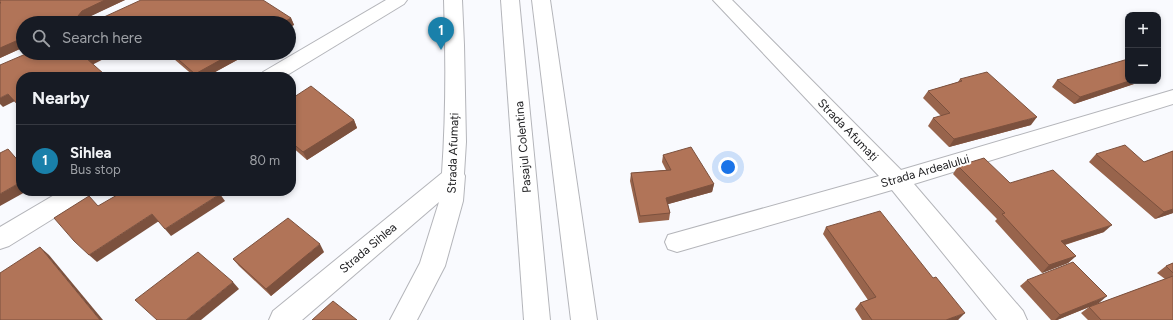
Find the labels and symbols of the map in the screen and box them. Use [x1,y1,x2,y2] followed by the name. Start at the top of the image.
[428,17,454,50] pin: 1
[815,96,881,164] street label: Strada Afumați
[512,101,534,193] street label: Pasajul Colentina
[445,112,461,194] street label: Strada Afumați
[879,152,971,190] street label: Strada Ardealului
[718,157,738,177] your location
[337,220,399,276] street label: Strada Sihlea

